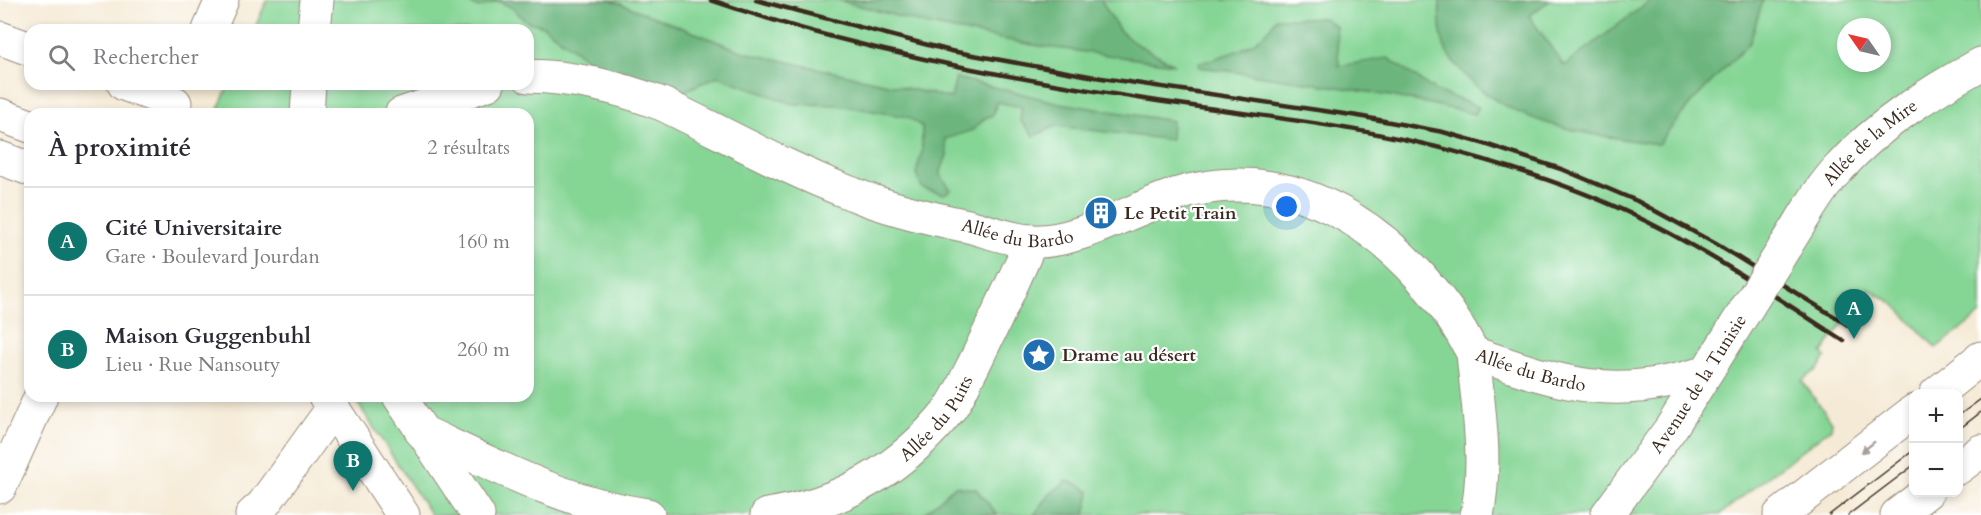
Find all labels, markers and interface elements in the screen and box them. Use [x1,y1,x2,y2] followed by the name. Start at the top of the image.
[1837,18,1891,72] north arrow
[24,24,534,90] search box
[45,41,78,74] icon: search
[93,42,198,72] text: Rechercher
[1817,94,1923,191] street label: Allée de la Mire
[48,130,191,165] text: À proximité
[427,134,510,161] text: 2 résultats
[1272,192,1301,221] your location
[1083,195,1119,231] building icon: Le Petit Train
[1124,201,1237,226] place label: Le Petit Train
[105,213,282,243] text: Cité Universitaire
[959,213,1076,254] street label: Allée du Bardo
[60,228,75,255] text: A
[457,228,510,255] text: 160 m
[105,243,320,270] text: Gare · Boulevard Jourdan
[1834,290,1874,339] pin: A
[1645,310,1753,459] street label: Avenue de la Tunisie
[105,321,311,351] text: Maison Guggenbuhl
[60,336,75,363] text: B
[457,336,510,363] text: 260 m
[1021,337,1057,373] place icon: Drame au désert
[1062,343,1196,368] place label: Drame au désert
[1472,343,1588,398] street label: Allée du Bardo
[105,351,280,378] text: Lieu · Rue Nansouty
[894,372,979,467] street label: Allée du Puits
[1909,389,1963,497] map controls
[1909,389,1963,443] button: +
[1860,441,1875,453] one-way arrow
[334,442,372,491] pin: B
[1909,443,1963,497] button: −

